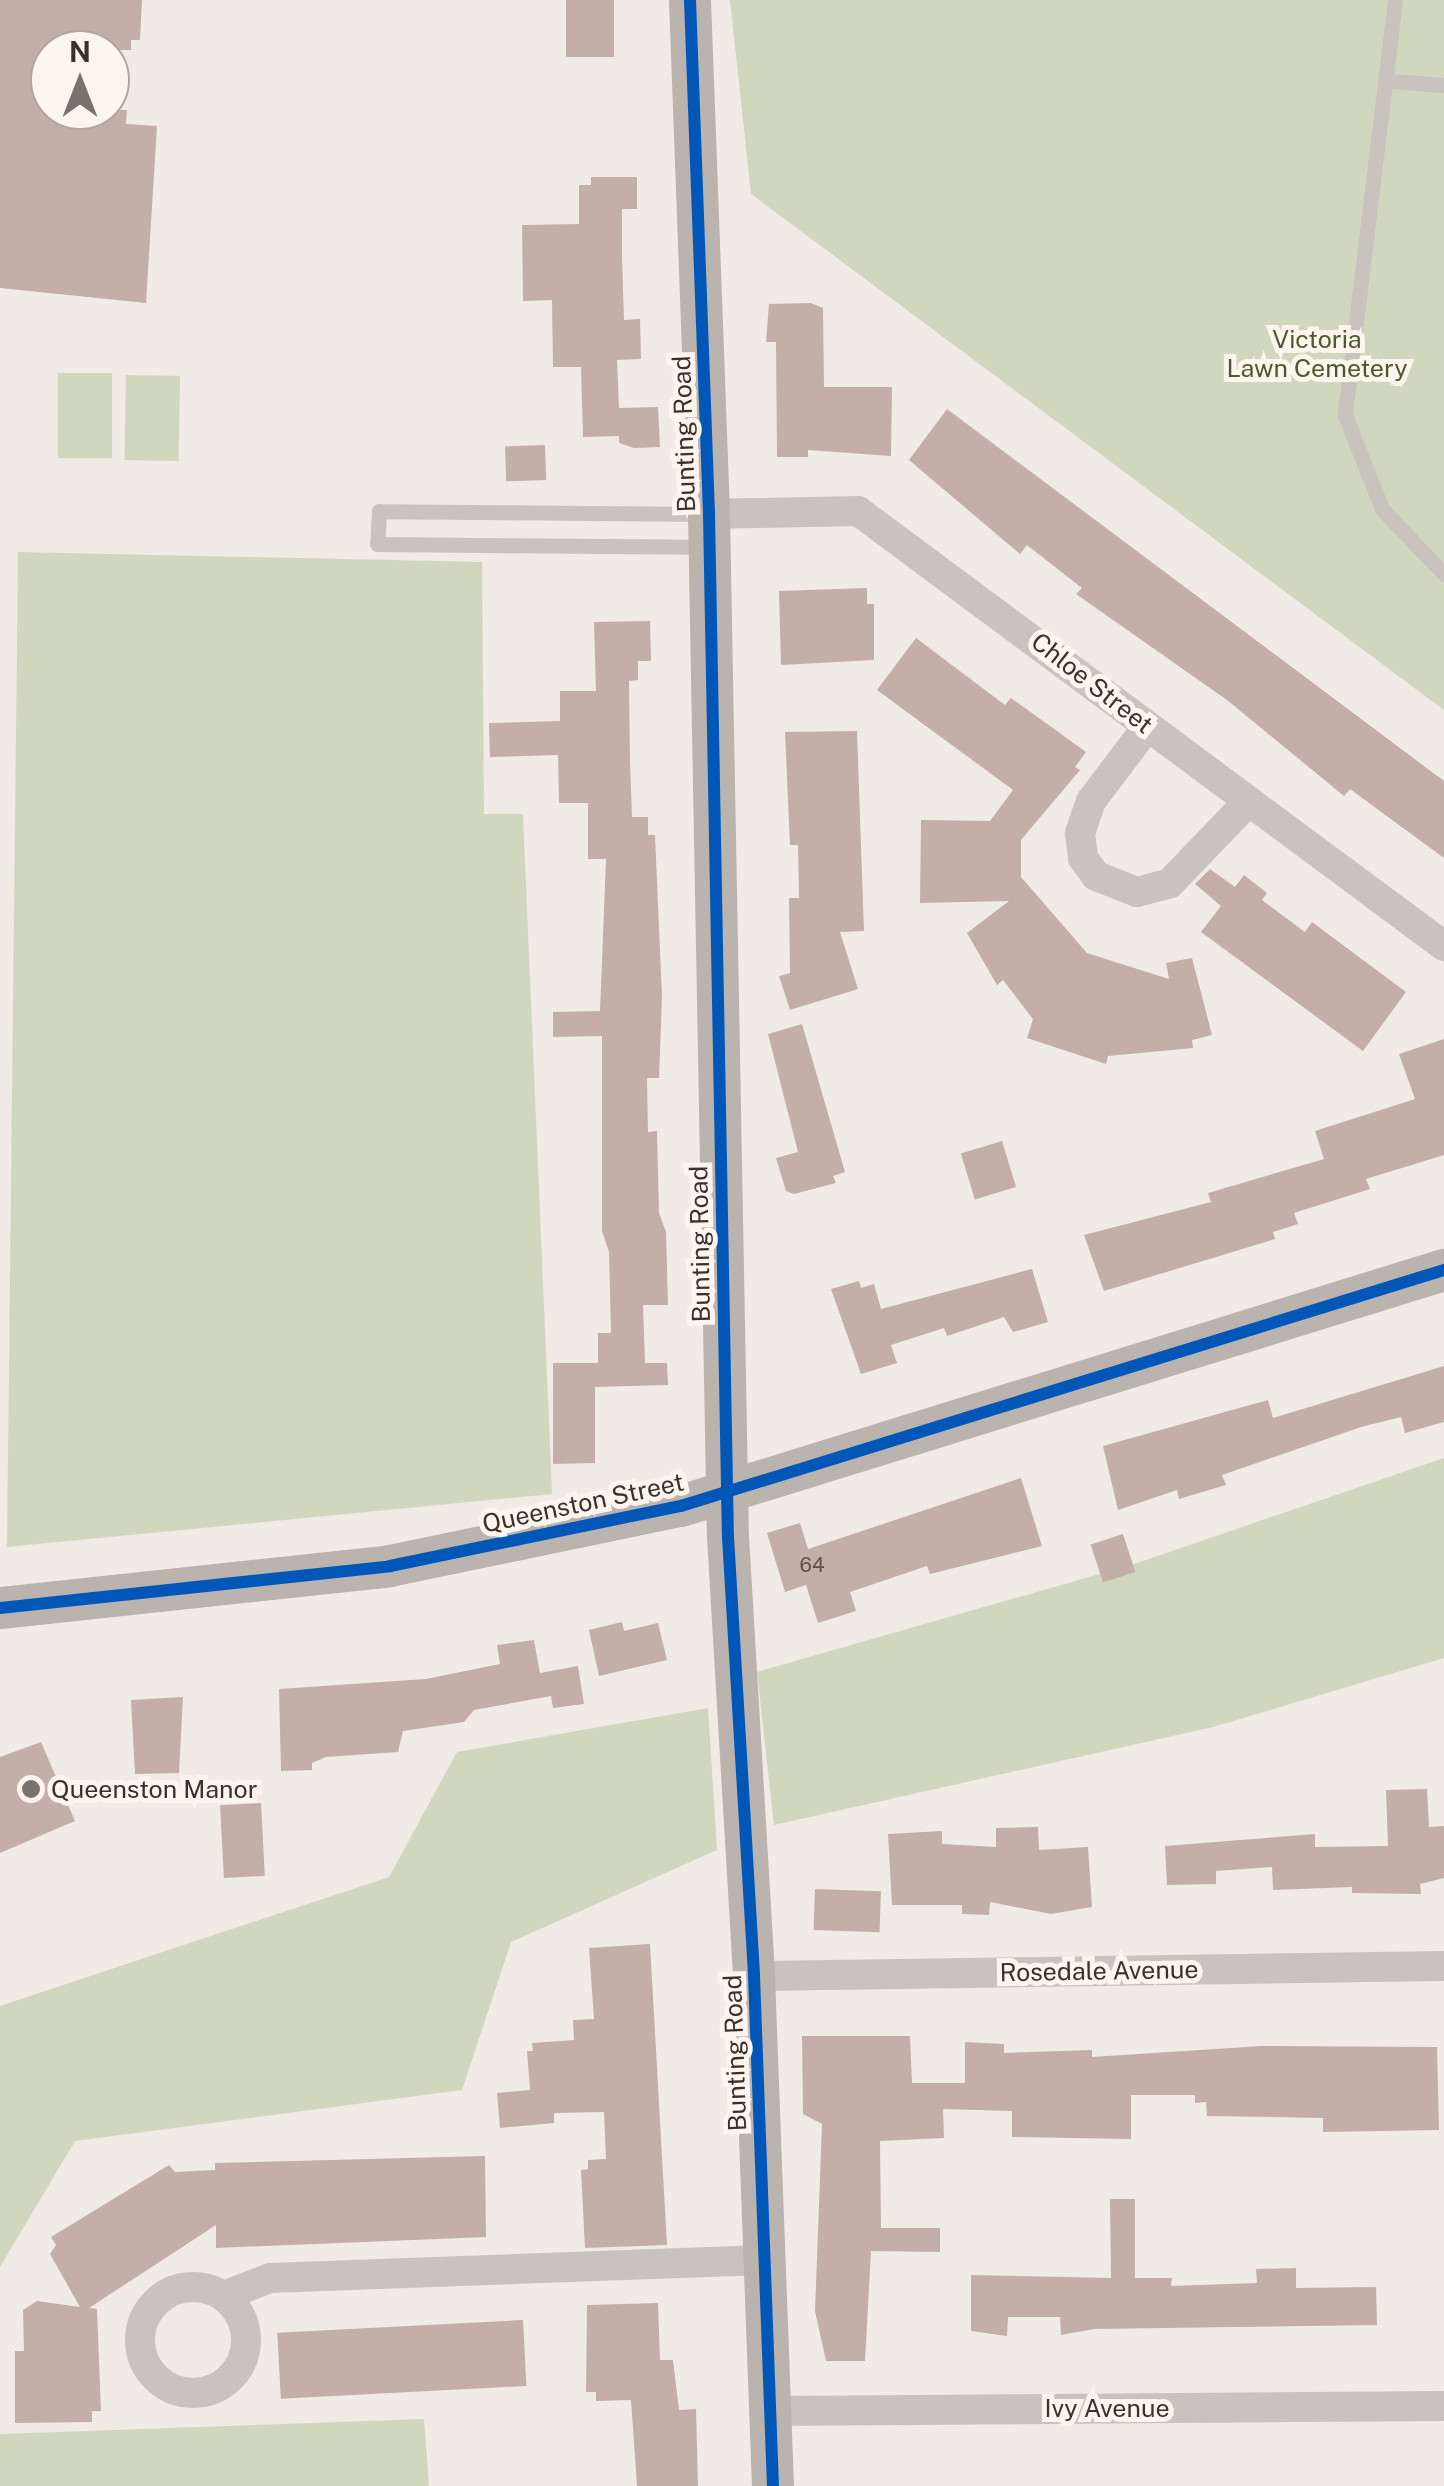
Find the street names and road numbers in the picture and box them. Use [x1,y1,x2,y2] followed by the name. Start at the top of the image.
[666,355,702,513] street label: Bunting Road
[1025,626,1159,740] street label: Chloe Street
[684,1165,716,1323] street label: Bunting Road
[480,1467,686,1539] street label: Queenston Street
[999,1954,1199,1988] street label: Rosedale Avenue
[717,1974,753,2132] street label: Bunting Road
[1044,2393,1170,2423] street label: Ivy Avenue

